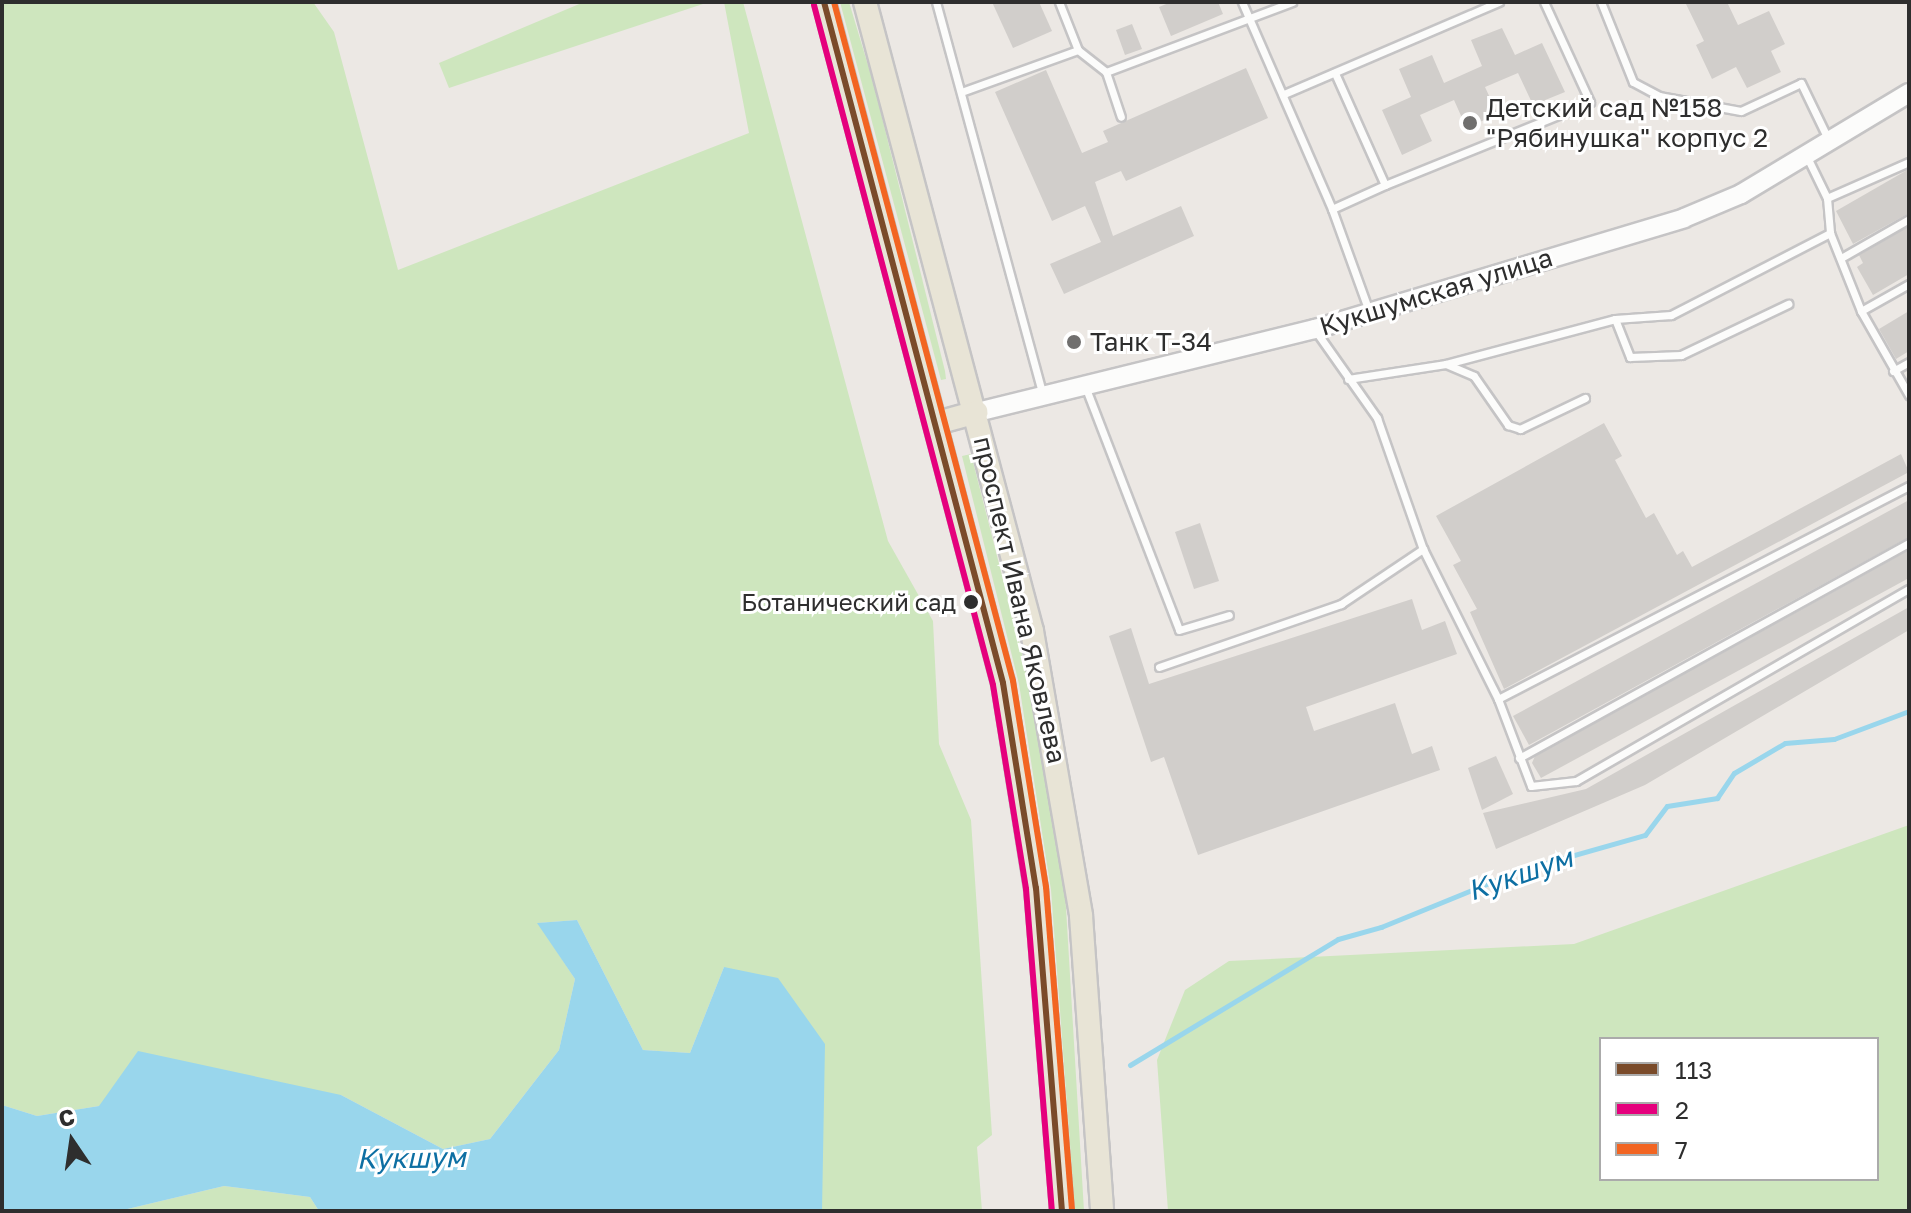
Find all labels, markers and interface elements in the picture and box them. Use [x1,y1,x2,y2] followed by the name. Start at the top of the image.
[1486,92,1768,154] place label: Детский сад №158 "Рябинушка" корпус 2
[1461,114,1479,132] marker: Детский сад №158 "Рябинушка" корпус 2
[1316,242,1556,342] street label: Кукшумская улица
[1090,326,1212,358] place label: Танк Т-34
[1065,333,1083,351] marker: Танк Т-34
[967,433,1073,767] street label: проспект Ивана Яковлева
[741,588,956,616] place label: Ботанический сад
[963,594,979,610] marker: Ботанический сад
[1463,840,1577,908] water label: Кукшум
[1599,1037,1879,1181] legend
[1675,1055,1712,1084] text: 113
[1675,1095,1689,1124] text: 2
[32,1101,112,1181] north arrow
[56,1102,77,1132] text: С
[1675,1135,1688,1164] text: 7
[356,1140,466,1176] water label: Кукшум

